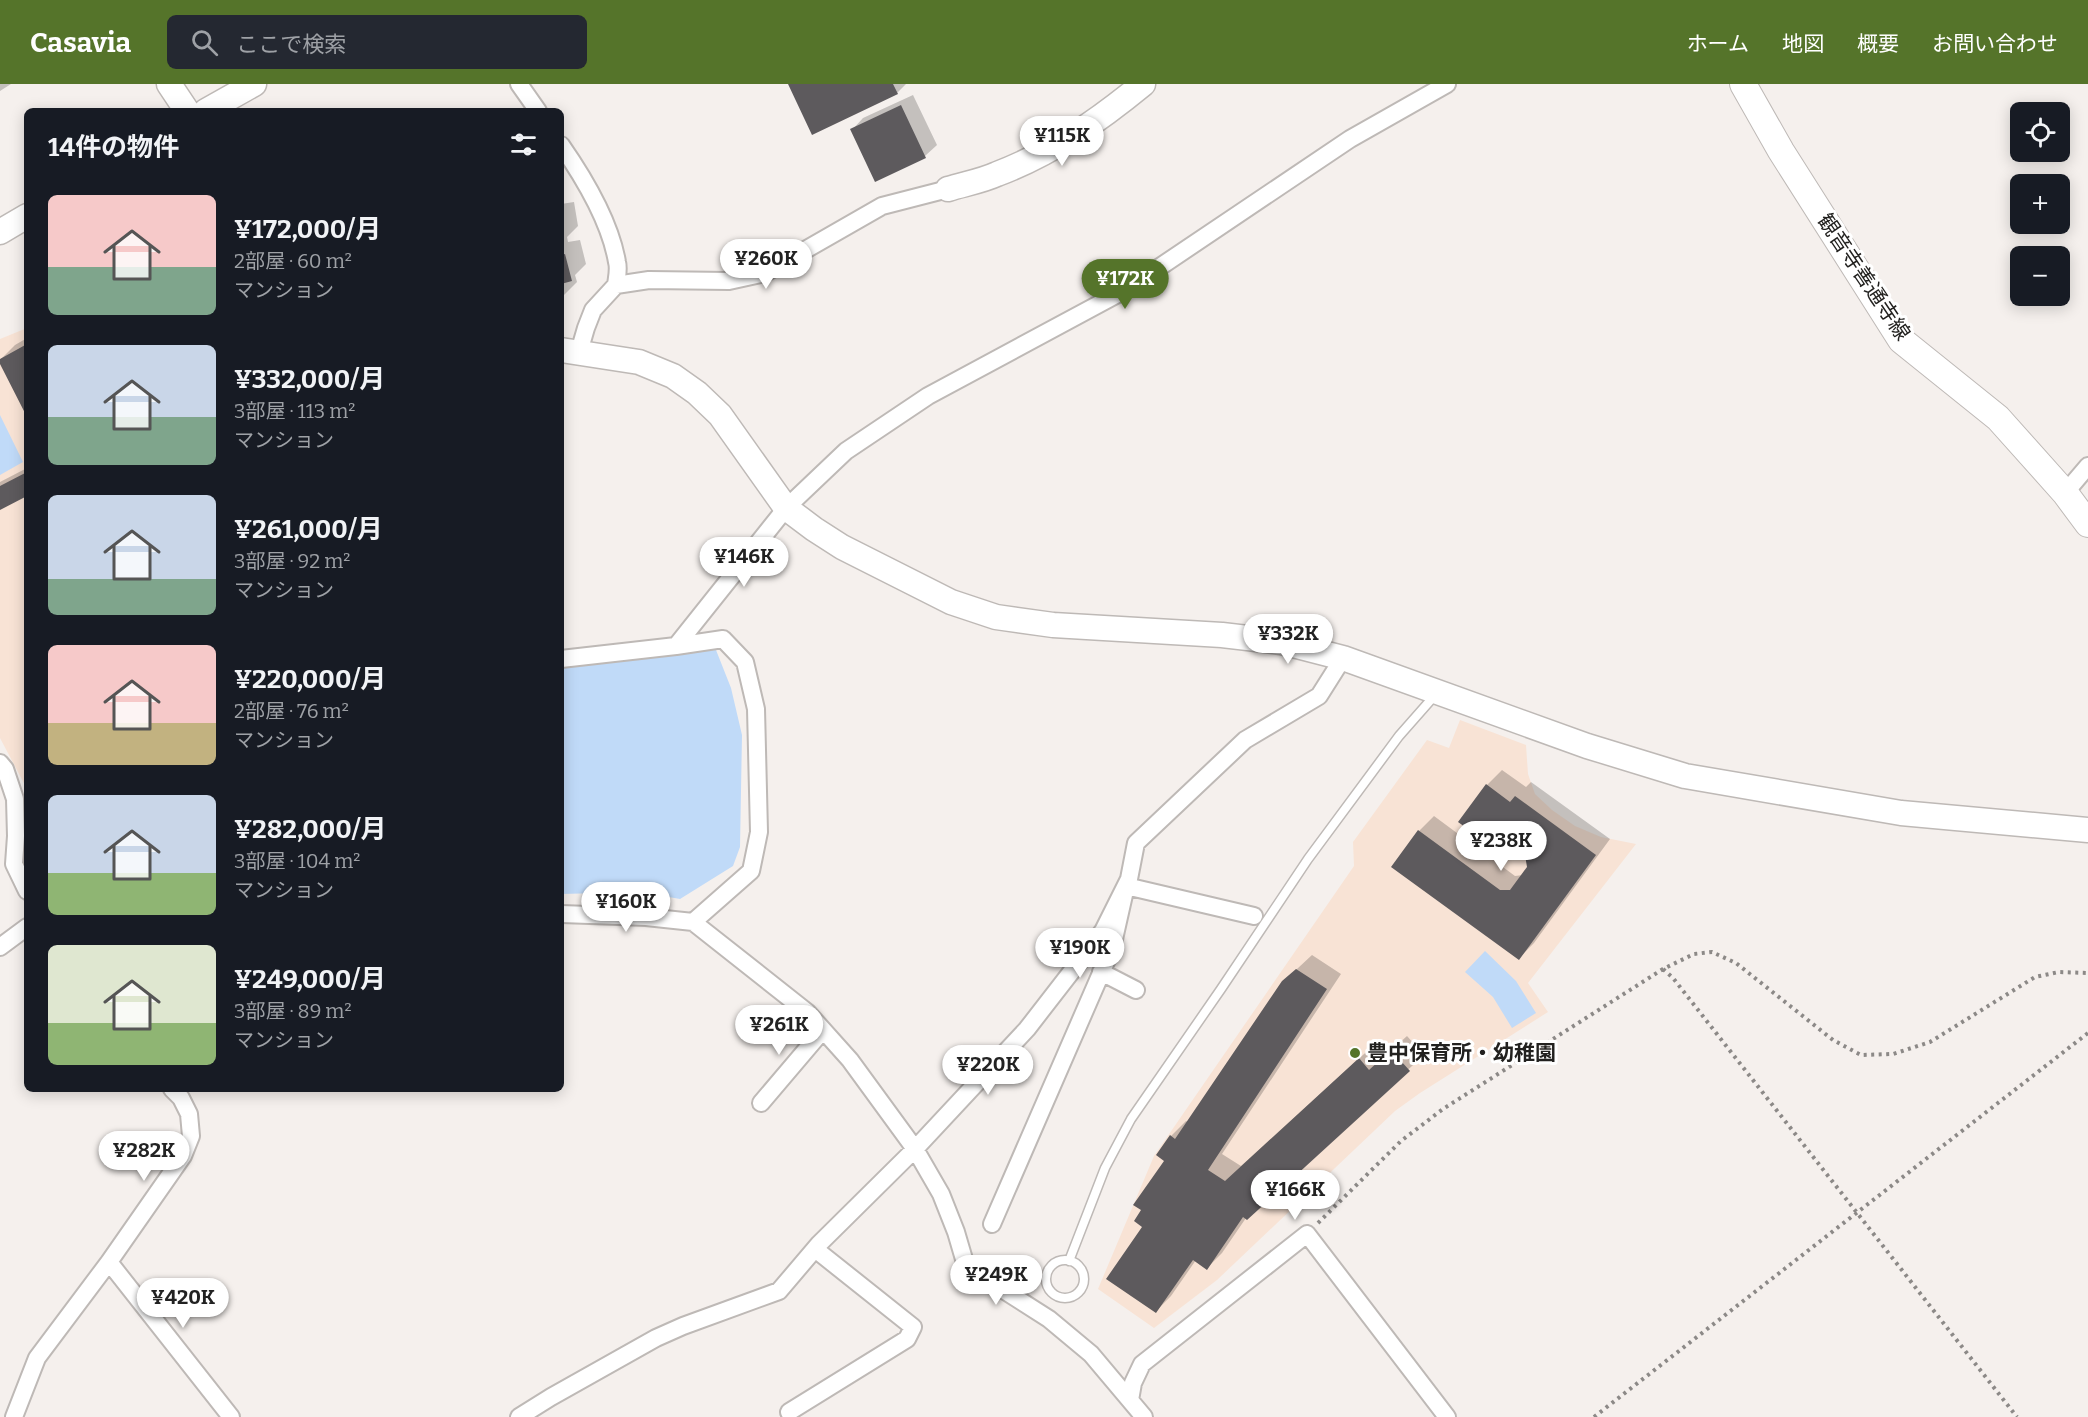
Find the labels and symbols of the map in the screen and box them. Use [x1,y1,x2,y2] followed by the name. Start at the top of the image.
[1020,116,1104,167] pin: ¥115K
[1812,209,1916,345] street label: 観音寺善通寺線
[724,239,808,290] pin: ¥260K
[1083,259,1167,310] pin: ¥172K
[702,537,786,588] pin: ¥146K
[1246,614,1330,665] pin: ¥332K
[1459,821,1543,872] pin: ¥238K
[584,882,668,933] pin: ¥160K
[1038,928,1122,979] pin: ¥190K
[737,1005,821,1056] pin: ¥261K
[1367,1040,1556,1066] place label: 豊中保育所・幼稚園
[946,1045,1030,1096] pin: ¥220K
[1348,1046,1362,1060] marker: 豊中保育所・幼稚園
[102,1131,186,1182] pin: ¥282K
[1253,1170,1337,1221] pin: ¥166K
[954,1255,1038,1306] pin: ¥249K
[141,1278,225,1329] pin: ¥420K

